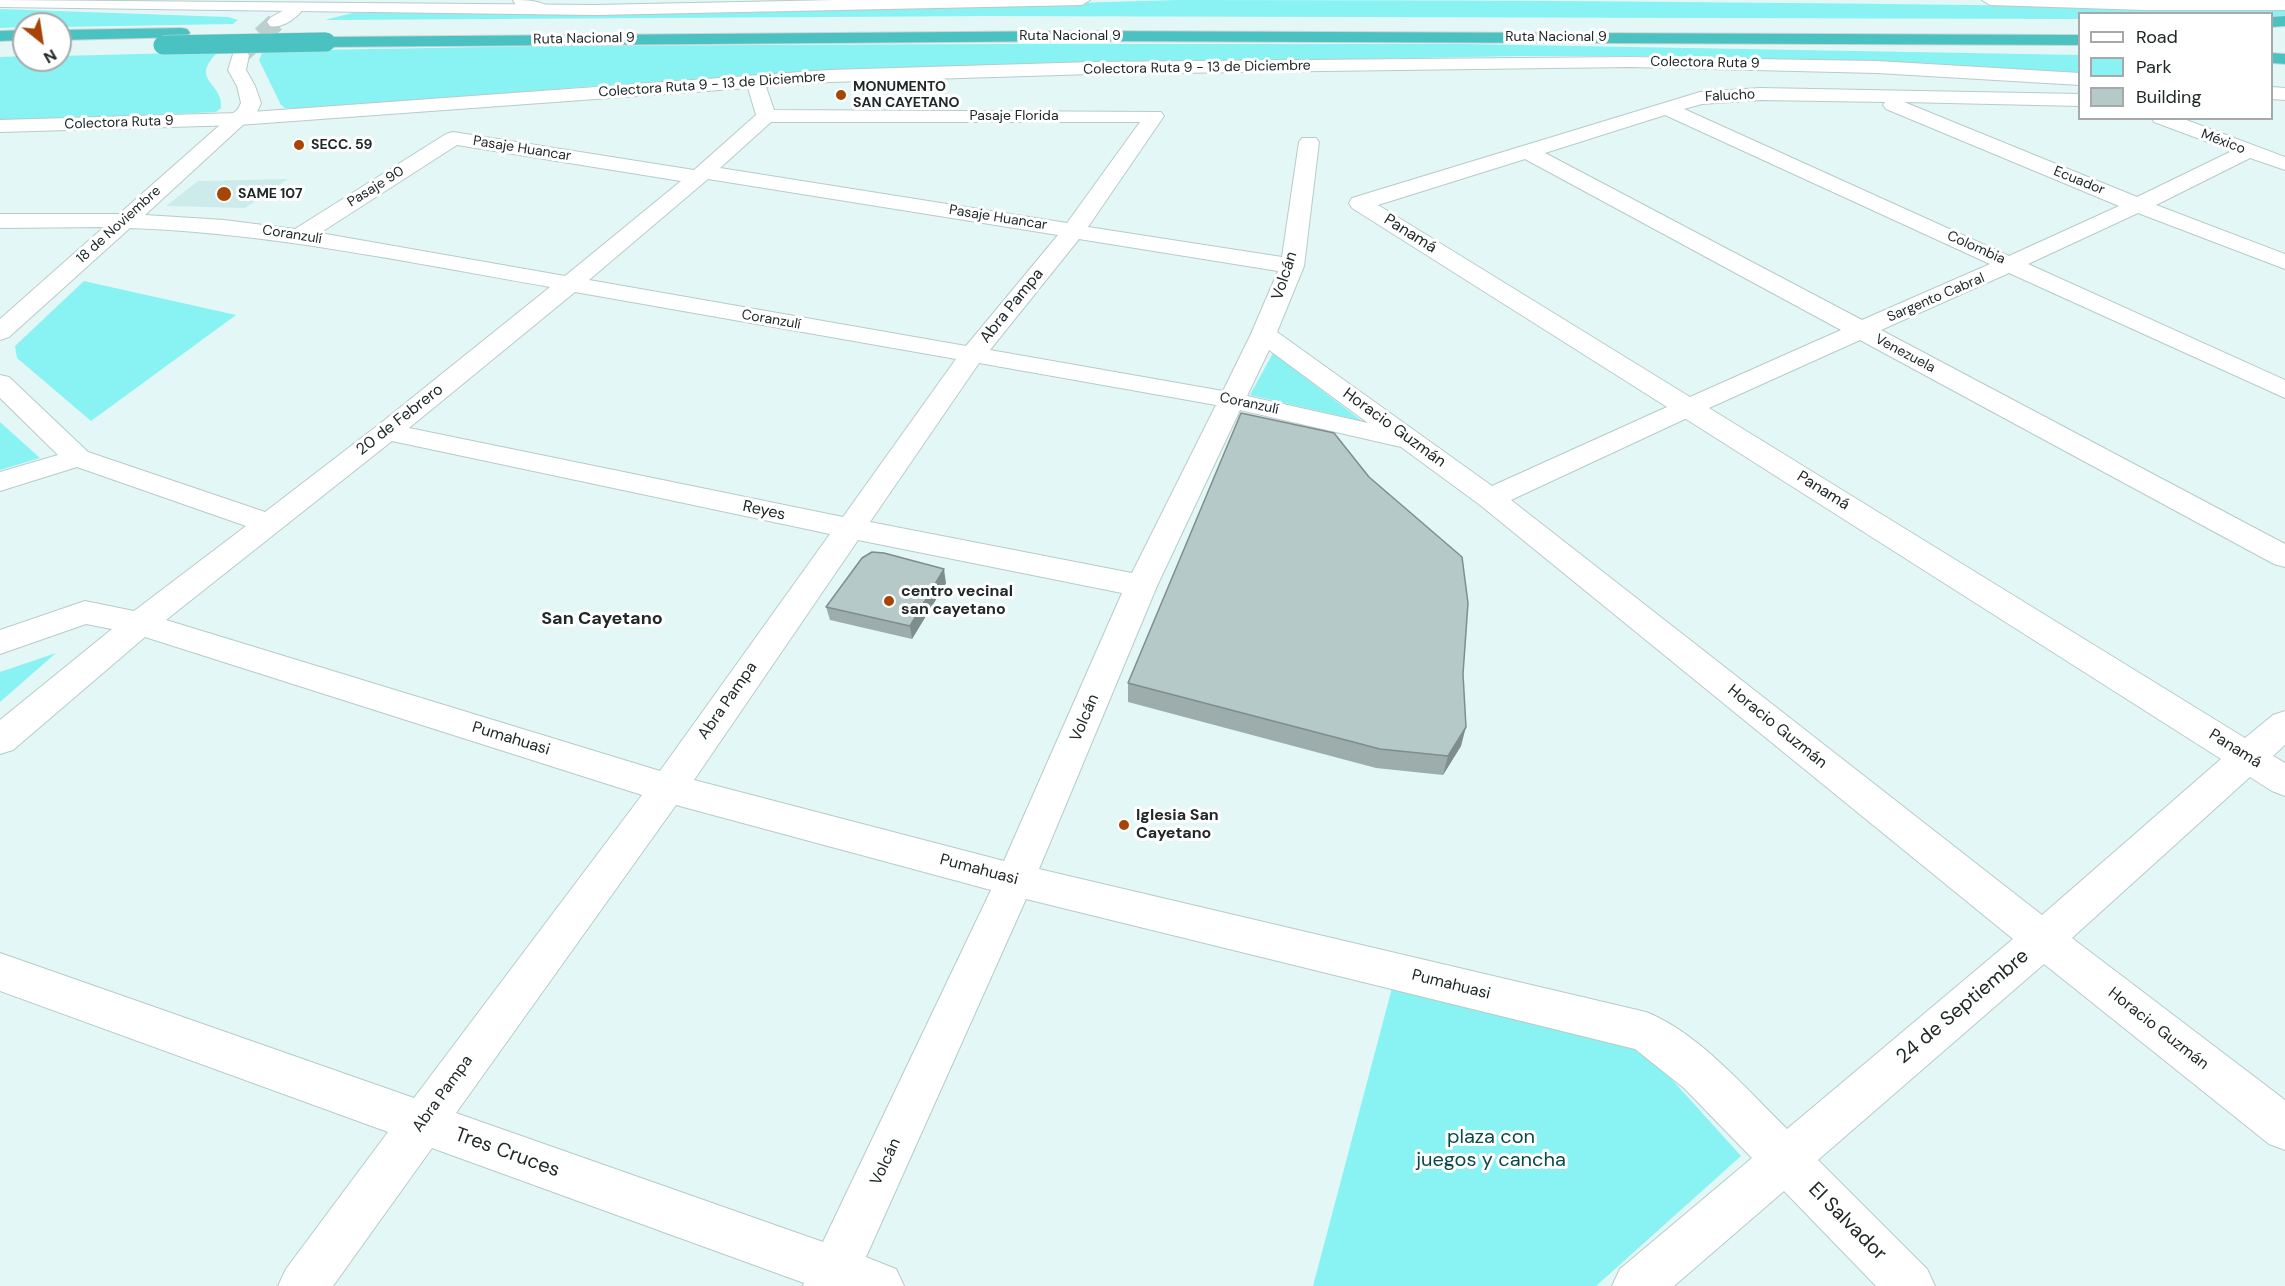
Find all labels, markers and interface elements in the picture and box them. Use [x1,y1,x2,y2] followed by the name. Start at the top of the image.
[12,12,72,72] north arrow
[2078,12,2273,120] legend
[2136,25,2178,49] text: Road
[1019,28,1121,44] street label: Ruta Nacional 9
[1505,29,1607,45] street label: Ruta Nacional 9
[533,30,635,48] street label: Ruta Nacional 9
[40,44,61,68] text: N
[1650,54,1760,72] street label: Colectora Ruta 9
[2136,55,2172,79] text: Park
[1083,58,1311,78] street label: Colectora Ruta 9 - 13 de Diciembre
[598,69,826,101] street label: Colectora Ruta 9 - 13 de Diciembre
[853,79,959,112] place label: MONUMENTO SAN CAYETANO
[2136,85,2201,109] text: Building
[1705,86,1755,106] street label: Falucho
[834,88,848,102] marker: MONUMENTO SAN CAYETANO
[970,108,1058,124] street label: Pasaje Florida
[64,113,174,133] street label: Colectora Ruta 9
[2199,126,2247,158] street label: México
[472,133,572,165] street label: Pasaje Huancar
[311,137,372,153] place label: SECC. 59
[292,138,306,152] marker: SECC. 59
[345,163,407,211] street label: Pasaje 90
[2051,163,2107,199] street label: Ecuador
[73,183,165,267] street label: 18 de Noviembre
[215,185,233,203] marker: SAME 107
[238,186,303,202] place label: SAME 107
[948,202,1048,234] street label: Pasaje Huancar
[1380,210,1440,258] street label: Panamá
[261,222,323,248] street label: Coranzulí
[1944,228,2008,268] street label: Colombia
[1268,249,1302,303] street label: Volcán
[976,265,1048,347] street label: Abra Pampa
[1885,270,1987,326] street label: Sargento Cabral
[740,307,802,333] street label: Coranzulí
[1872,331,1938,377] street label: Venezuela
[353,380,447,460] street label: 20 de Febrero
[1339,384,1449,472] street label: Horacio Guzmán
[1218,390,1280,418] street label: Coranzulí
[1793,467,1853,515] street label: Panamá
[741,497,787,525] street label: Reyes
[901,582,1013,620] place label: centro vecinal san cayetano
[882,594,896,608] marker: centro vecinal san cayetano
[541,608,663,630] district label: San Cayetano
[694,659,762,743] street label: Abra Pampa
[1723,681,1831,773] street label: Horacio Guzmán
[1066,691,1104,745] street label: Volcán
[470,718,552,760] street label: Pumahuasi
[2205,725,2265,773] street label: Panamá
[1136,806,1219,844] place label: Iglesia San Cayetano
[1117,818,1131,832] marker: Iglesia San Cayetano
[938,850,1020,890] street label: Pumahuasi
[1892,945,2034,1069] street label: 24 de Septiembre
[1410,966,1492,1004] street label: Pumahuasi
[2104,984,2212,1074] street label: Horacio Guzmán
[409,1052,477,1136] street label: Abra Pampa
[451,1123,563,1183] street label: Tres Cruces
[1416,1126,1566,1173] park label: plaza con juegos y cancha
[867,1135,905,1189] street label: Volcán
[1803,1178,1891,1266] street label: El Salvador

